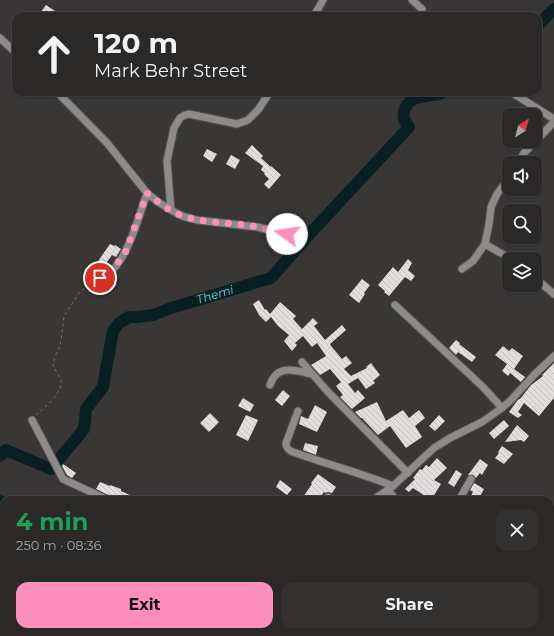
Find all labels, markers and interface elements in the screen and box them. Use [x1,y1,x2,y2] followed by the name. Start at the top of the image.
[94,26,178,60] text: 120 m
[28,28,80,80] icon: ahead
[94,60,247,82] text: Mark Behr Street
[502,108,542,148] north arrow
[502,108,542,292] map controls
[502,156,542,196] button: sound
[502,204,542,244] button: search
[266,213,308,255] position arrow
[502,252,542,292] button: layers
[83,261,117,295] pin
[89,267,111,289] icon: arrive
[194,281,236,307] water label: Themi
[16,507,88,536] text: 4 min
[496,509,538,551] button: close
[16,537,102,553] text: 250 m · 08:36
[16,582,273,628] button: Exit
[281,582,538,628] button: Share

